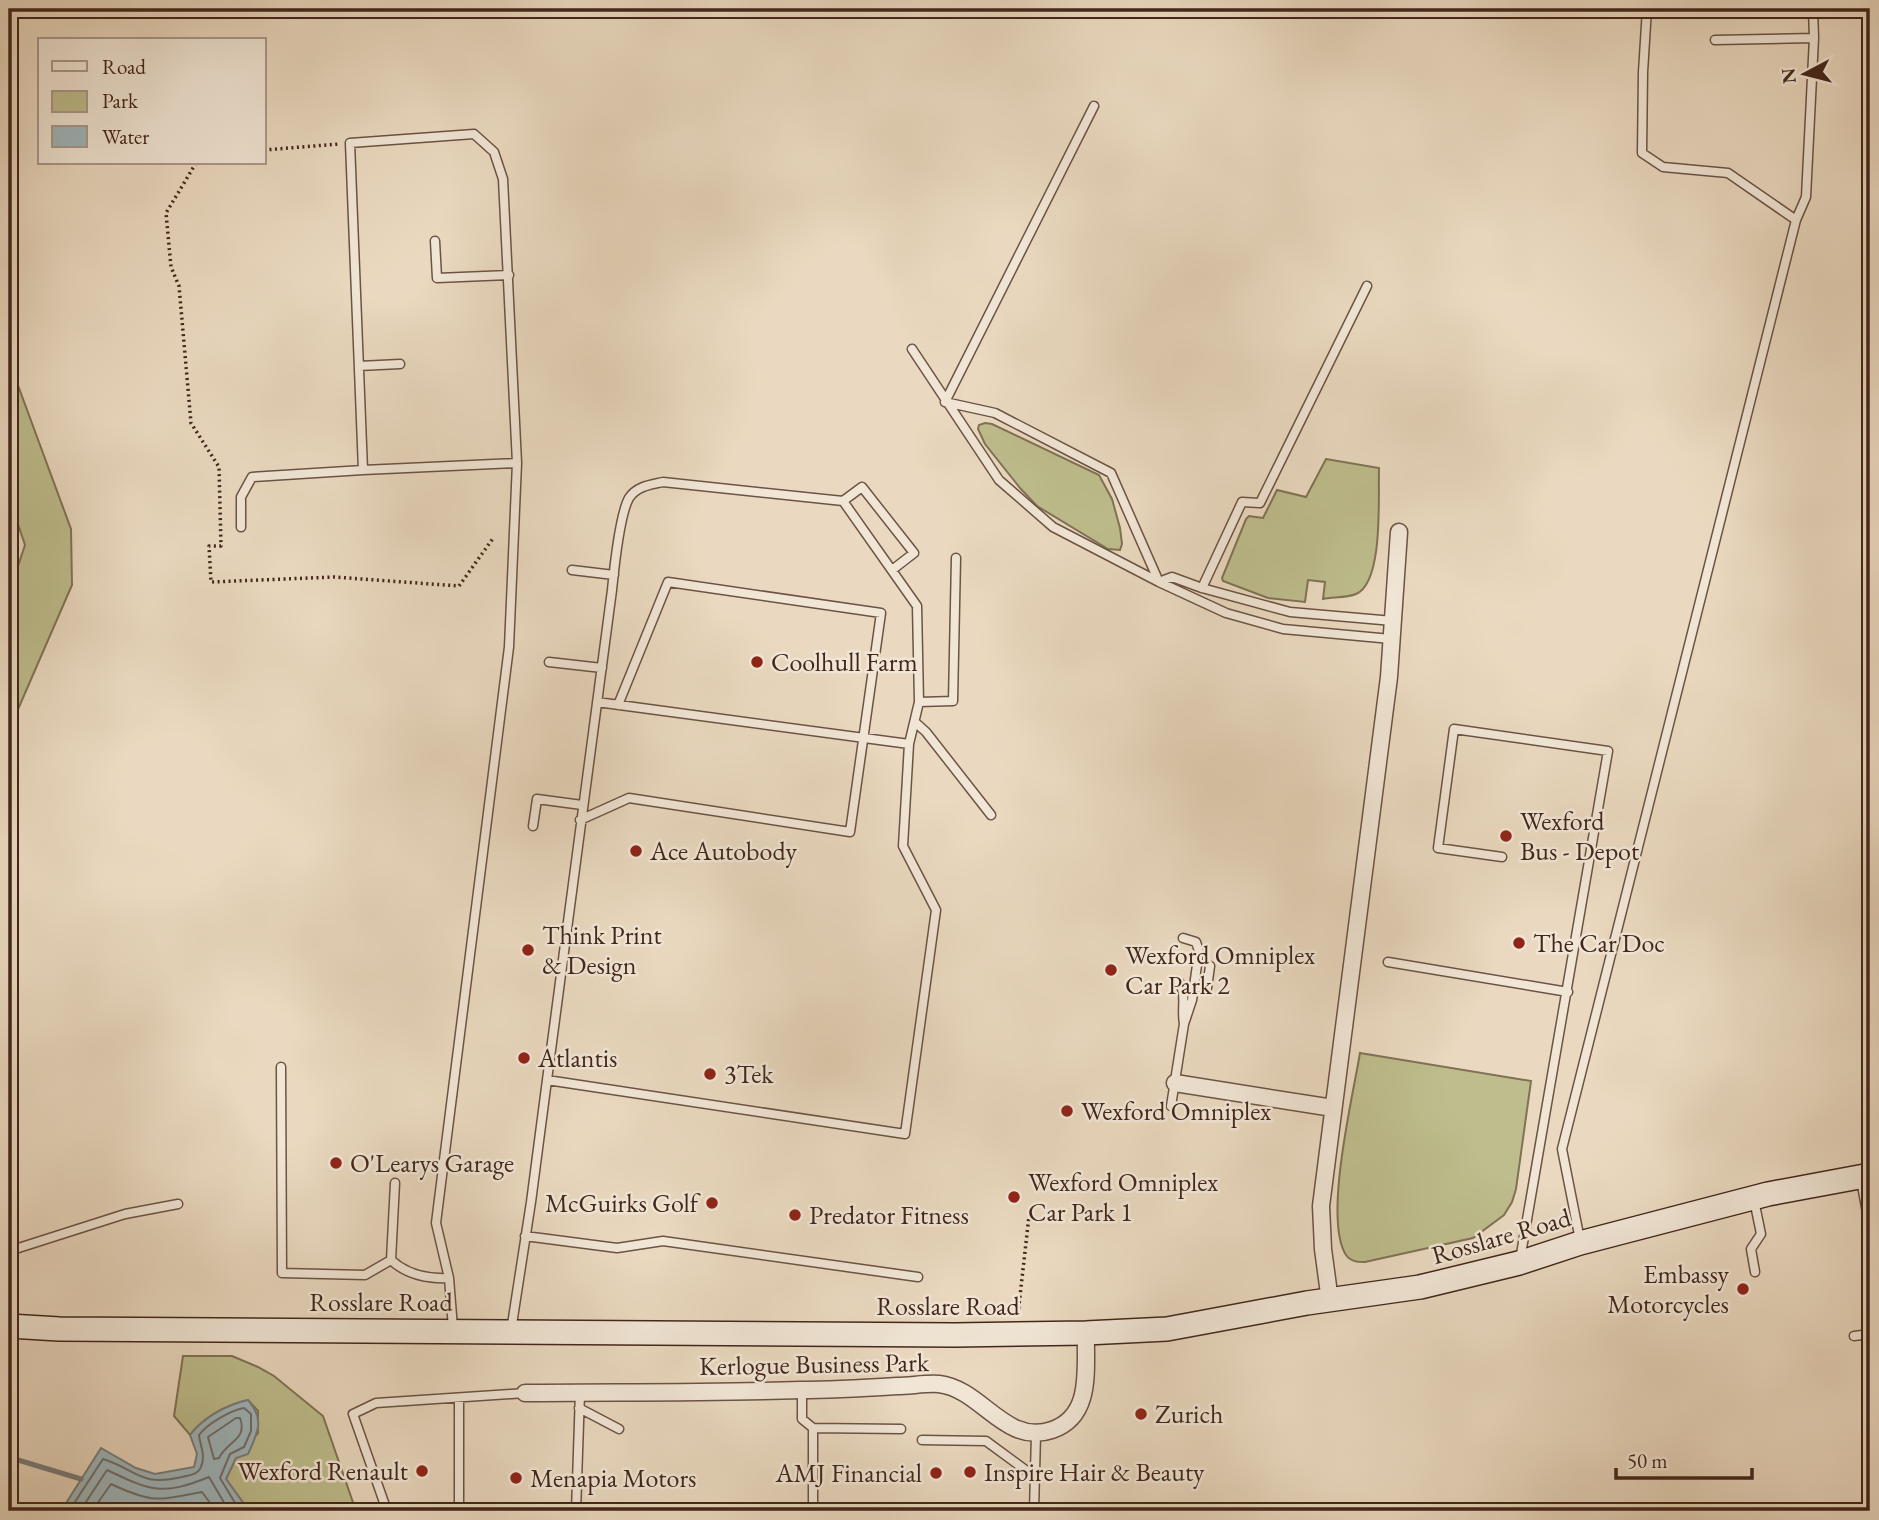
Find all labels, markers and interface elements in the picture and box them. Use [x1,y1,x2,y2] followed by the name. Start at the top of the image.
[38,38,266,164] legend
[1770,38,1840,108] north arrow
[102,53,146,80] text: Road
[1775,66,1802,85] text: N
[102,87,139,114] text: Park
[102,123,149,150] text: Water
[771,645,918,679] place label: Coolhull Farm
[749,654,765,670] marker: Coolhull Farm
[1520,804,1639,868] place label: Wexford Bus - Depot
[1498,828,1514,844] marker: Wexford Bus - Depot
[649,834,798,868] place label: Ace Autobody
[628,843,644,859] marker: Ace Autobody
[542,918,662,982] place label: Think Print & Design
[1533,926,1665,960] place label: The Car Doc
[1511,935,1527,951] marker: The Car Doc
[1125,938,1316,1002] place label: Wexford Omniplex Car Park 2
[520,942,536,958] marker: Think Print & Design
[1103,962,1119,978] marker: Wexford Omniplex Car Park 2
[537,1041,617,1075] place label: Atlantis
[516,1050,532,1066] marker: Atlantis
[724,1057,774,1091] place label: 3Tek
[702,1066,718,1082] marker: 3Tek
[1081,1094,1272,1128] place label: Wexford Omniplex
[1059,1103,1075,1119] marker: Wexford Omniplex
[350,1146,514,1180] place label: O'Learys Garage
[328,1155,344,1171] marker: O'Learys Garage
[1028,1165,1219,1229] place label: Wexford Omniplex Car Park 1
[545,1186,701,1220] place label: McGuirks Golf
[1006,1189,1022,1205] marker: Wexford Omniplex Car Park 1
[704,1195,720,1211] marker: McGuirks Golf
[809,1198,969,1232] place label: Predator Fitness
[1427,1200,1575,1272] street label: Rosslare Road
[787,1207,803,1223] marker: Predator Fitness
[1607,1257,1730,1321] place label: Embassy Motorcycles
[1735,1281,1751,1297] marker: Embassy Motorcycles
[309,1285,453,1319] street label: Rosslare Road
[876,1289,1020,1323] street label: Rosslare Road
[699,1345,930,1383] street label: Kerlogue Business Park
[1155,1397,1223,1431] place label: Zurich
[1133,1406,1149,1422] marker: Zurich
[1616,1436,1753,1480] scale bar
[1627,1447,1668,1474] text: 50 m
[237,1454,408,1488] place label: Wexford Renault
[984,1455,1205,1489] place label: Inspire Hair & Beauty
[774,1456,922,1490] place label: AMJ Financial
[530,1461,696,1495] place label: Menapia Motors
[414,1463,430,1479] marker: Wexford Renault
[962,1464,978,1480] marker: Inspire Hair & Beauty
[928,1465,944,1481] marker: AMJ Financial
[508,1470,524,1486] marker: Menapia Motors

